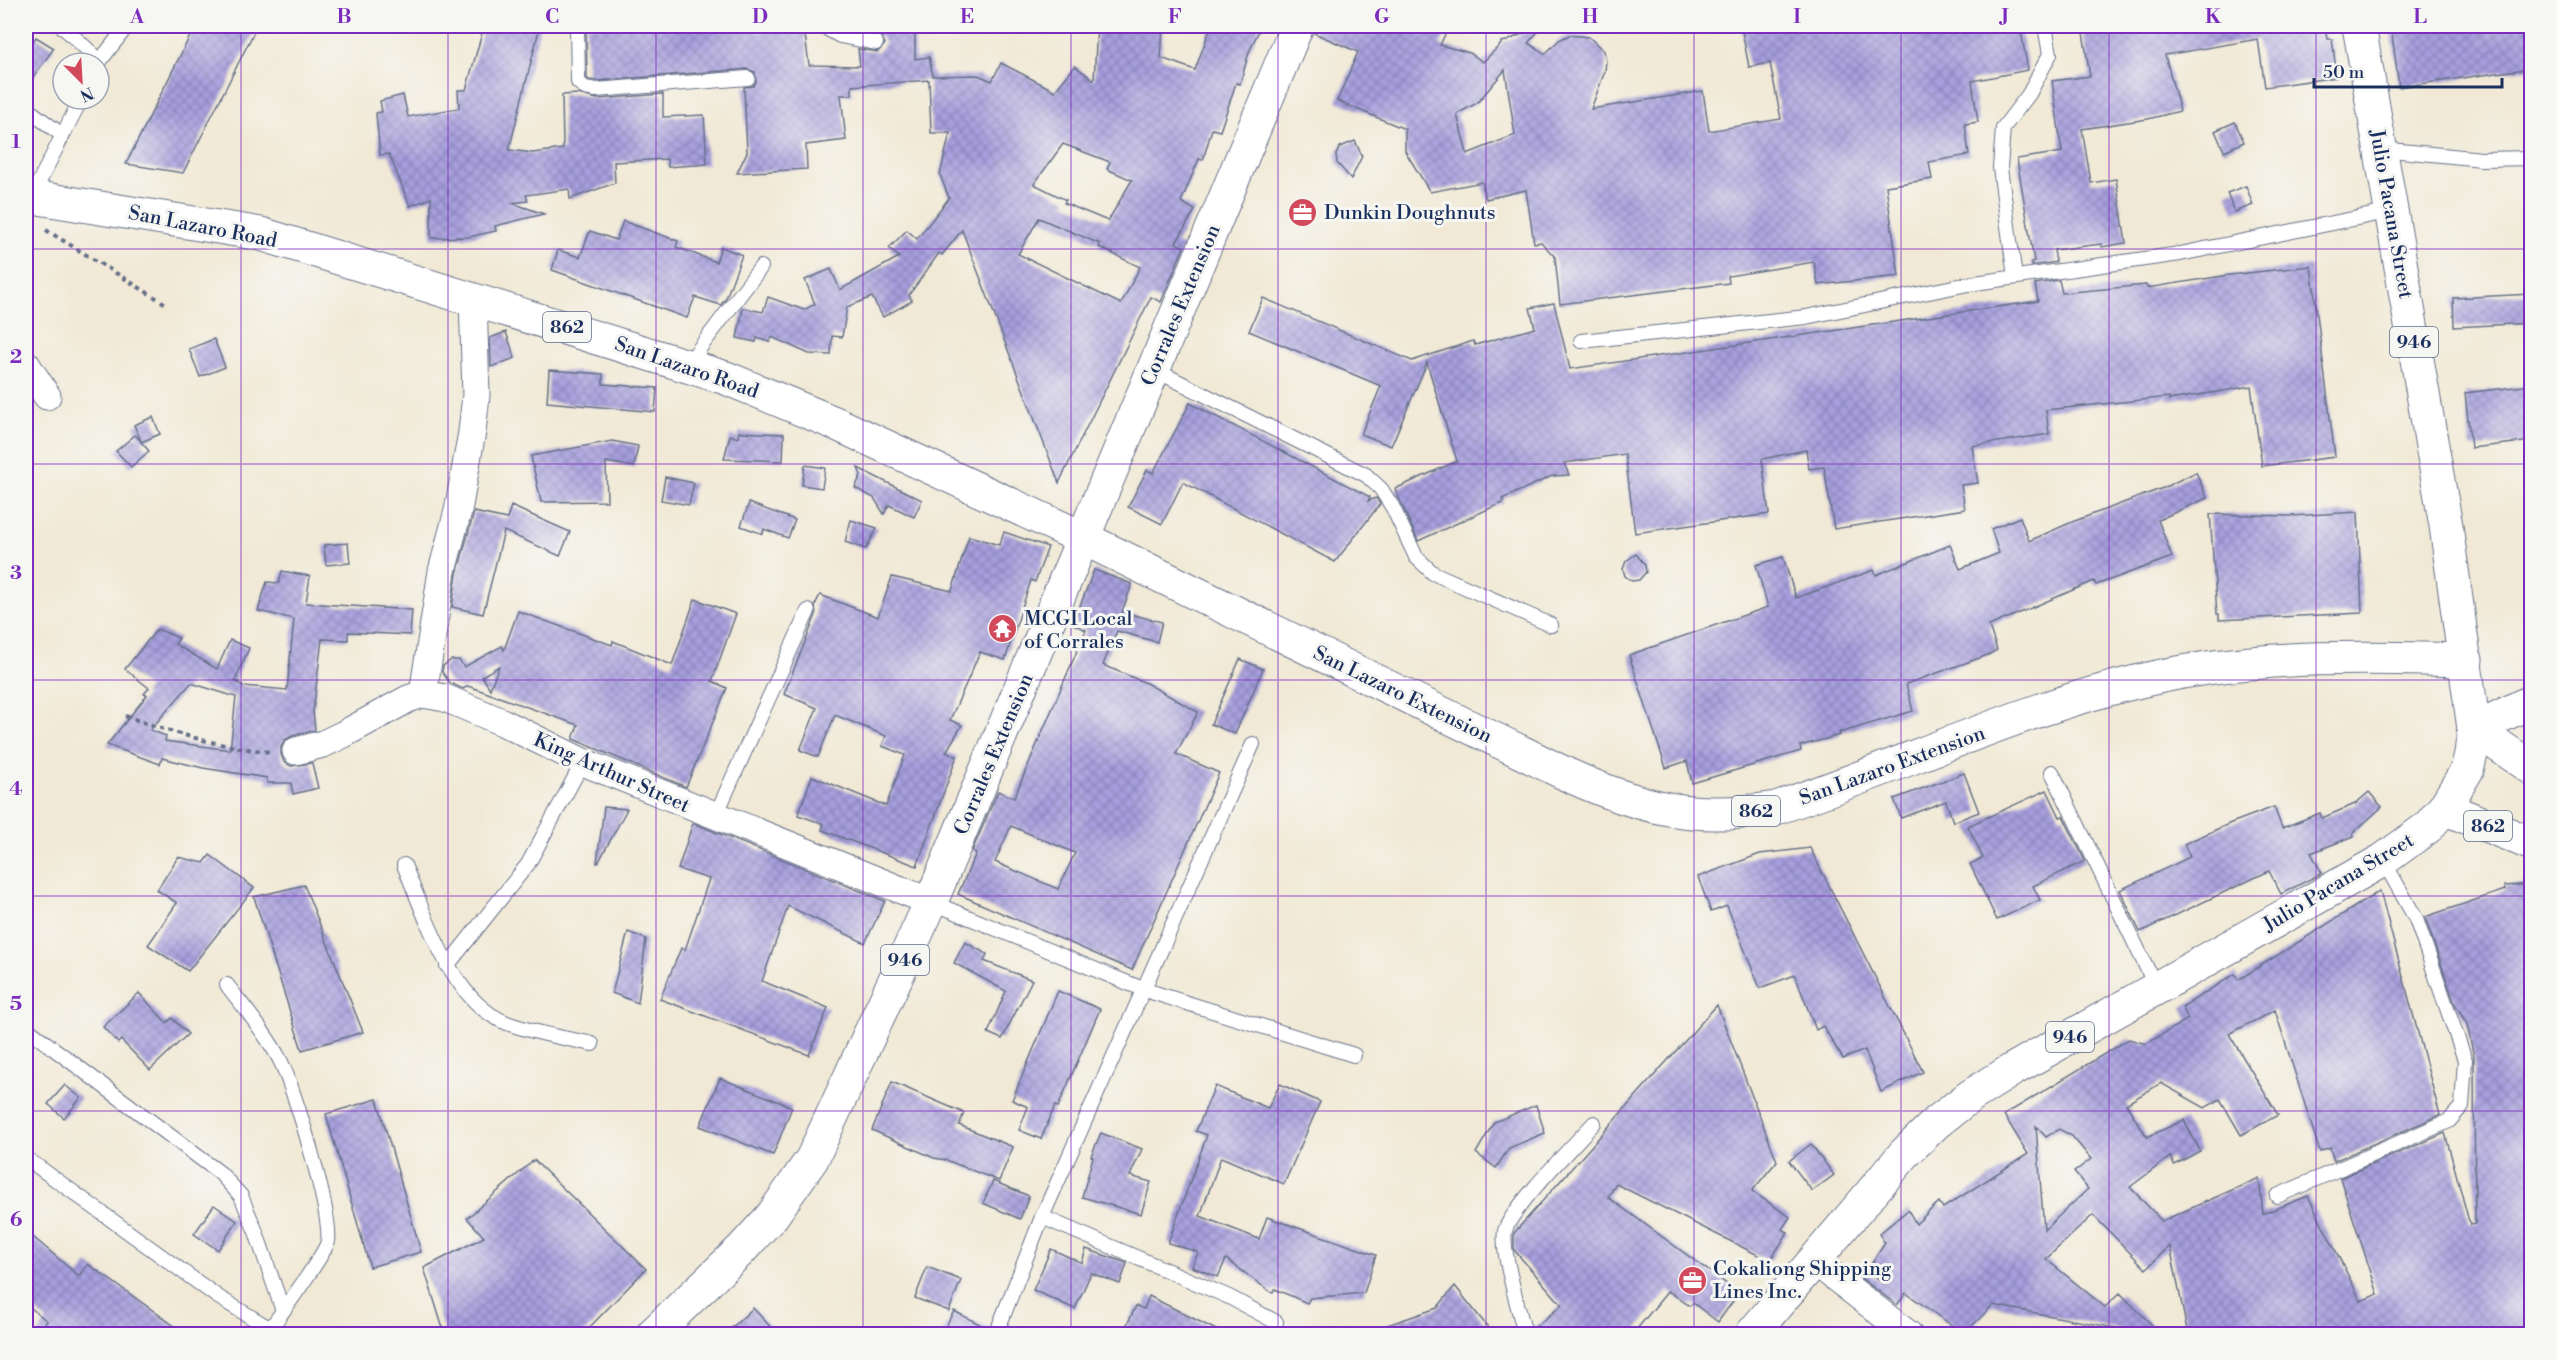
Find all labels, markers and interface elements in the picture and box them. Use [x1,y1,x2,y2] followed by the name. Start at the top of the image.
[129,5,145,30] text: A
[336,5,352,30] text: B
[545,5,559,30] text: C
[752,5,768,30] text: D
[960,5,974,30] text: E
[1168,5,1182,30] text: F
[1374,5,1390,30] text: G
[1582,5,1599,30] text: H
[1793,5,1801,30] text: I
[1998,5,2009,30] text: J
[2205,5,2222,30] text: K
[2413,5,2427,30] text: L
[51,51,111,111] north arrow
[2314,51,2502,89] scale bar
[2323,61,2365,84] text: 50 m
[77,82,97,106] text: N
[2363,127,2418,301] street label: Julio Pacana Street
[11,130,21,155] text: 1
[1287,196,1319,228] office icon: Dunkin Doughnuts
[126,201,280,254] street label: San Lazaro Road
[1324,201,1496,226] place label: Dunkin Doughnuts
[1136,221,1227,390] street label: Corrales Extension
[543,312,591,342] road number: 862
[2390,327,2438,357] road number: 946
[611,332,762,405] street label: San Lazaro Road
[10,345,22,370] text: 2
[10,561,22,586] text: 3
[1024,607,1133,655] place label: MCGI Local of Corrales
[987,613,1019,645] temple icon: MCGI Local of Corrales
[1309,641,1496,750] street label: San Lazaro Extension
[949,670,1040,839] street label: Corrales Extension
[1796,721,1989,812] street label: San Lazaro Extension
[529,728,693,819] street label: King Arthur Street
[9,777,23,802] text: 4
[1732,796,1780,826] road number: 862
[2464,811,2512,841] road number: 862
[2258,828,2419,939] street label: Julio Pacana Street
[881,945,929,975] road number: 946
[10,992,22,1017] text: 5
[2046,1022,2094,1052] road number: 946
[10,1208,23,1233] text: 6
[1713,1257,1892,1305] place label: Cokaliong Shipping Lines Inc.
[1676,1264,1708,1296] office icon: Cokaliong Shipping Lines Inc.

